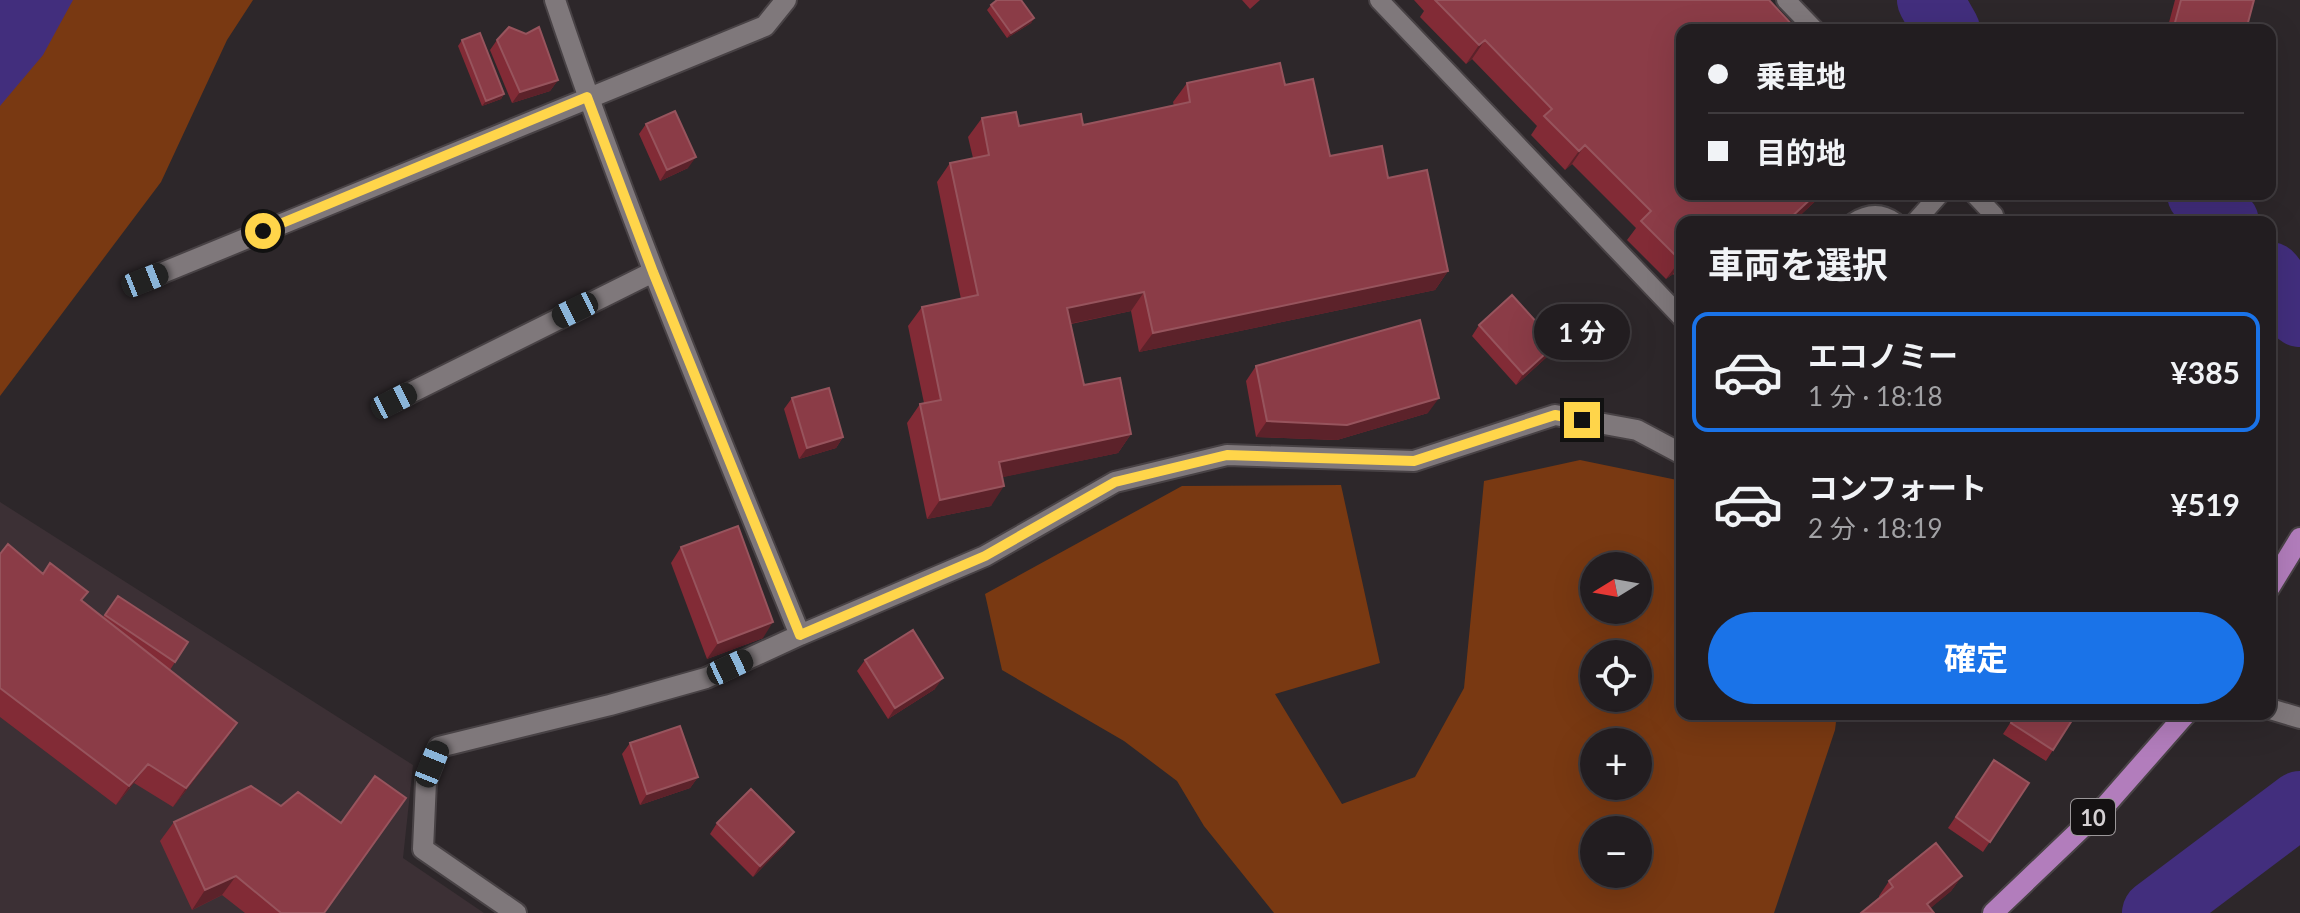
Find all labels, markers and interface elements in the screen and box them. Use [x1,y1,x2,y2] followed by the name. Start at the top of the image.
[1756,57,1846,93] text: 乗車地
[1756,134,1846,170] text: 目的地
[245,213,281,249] route start
[1708,242,1888,286] text: 車両を選択
[118,260,172,300] car
[548,289,602,331] car
[1534,304,1630,360] callout: 1 分
[1558,316,1606,348] text: 1 分
[1712,336,1784,408] icon: car
[1808,337,1958,373] text: エコノミー
[2170,354,2240,390] text: ¥385
[367,379,421,423] car
[1808,380,1943,412] text: 1 分 · 18:18
[1564,402,1600,438] route end
[1712,468,1784,540] icon: car
[1808,469,1987,505] text: コンフォート
[2170,486,2240,522] text: ¥519
[1808,512,1943,544] text: 2 分 · 18:19
[1580,552,1652,624] north arrow
[1580,552,1652,888] map controls
[1708,612,2244,704] button: 確定
[1580,640,1652,712] button: locate
[703,646,757,688] car
[1580,728,1652,800] button: +
[412,737,452,791] car
[2071,799,2115,835] road number: 10
[1580,816,1652,888] button: −

